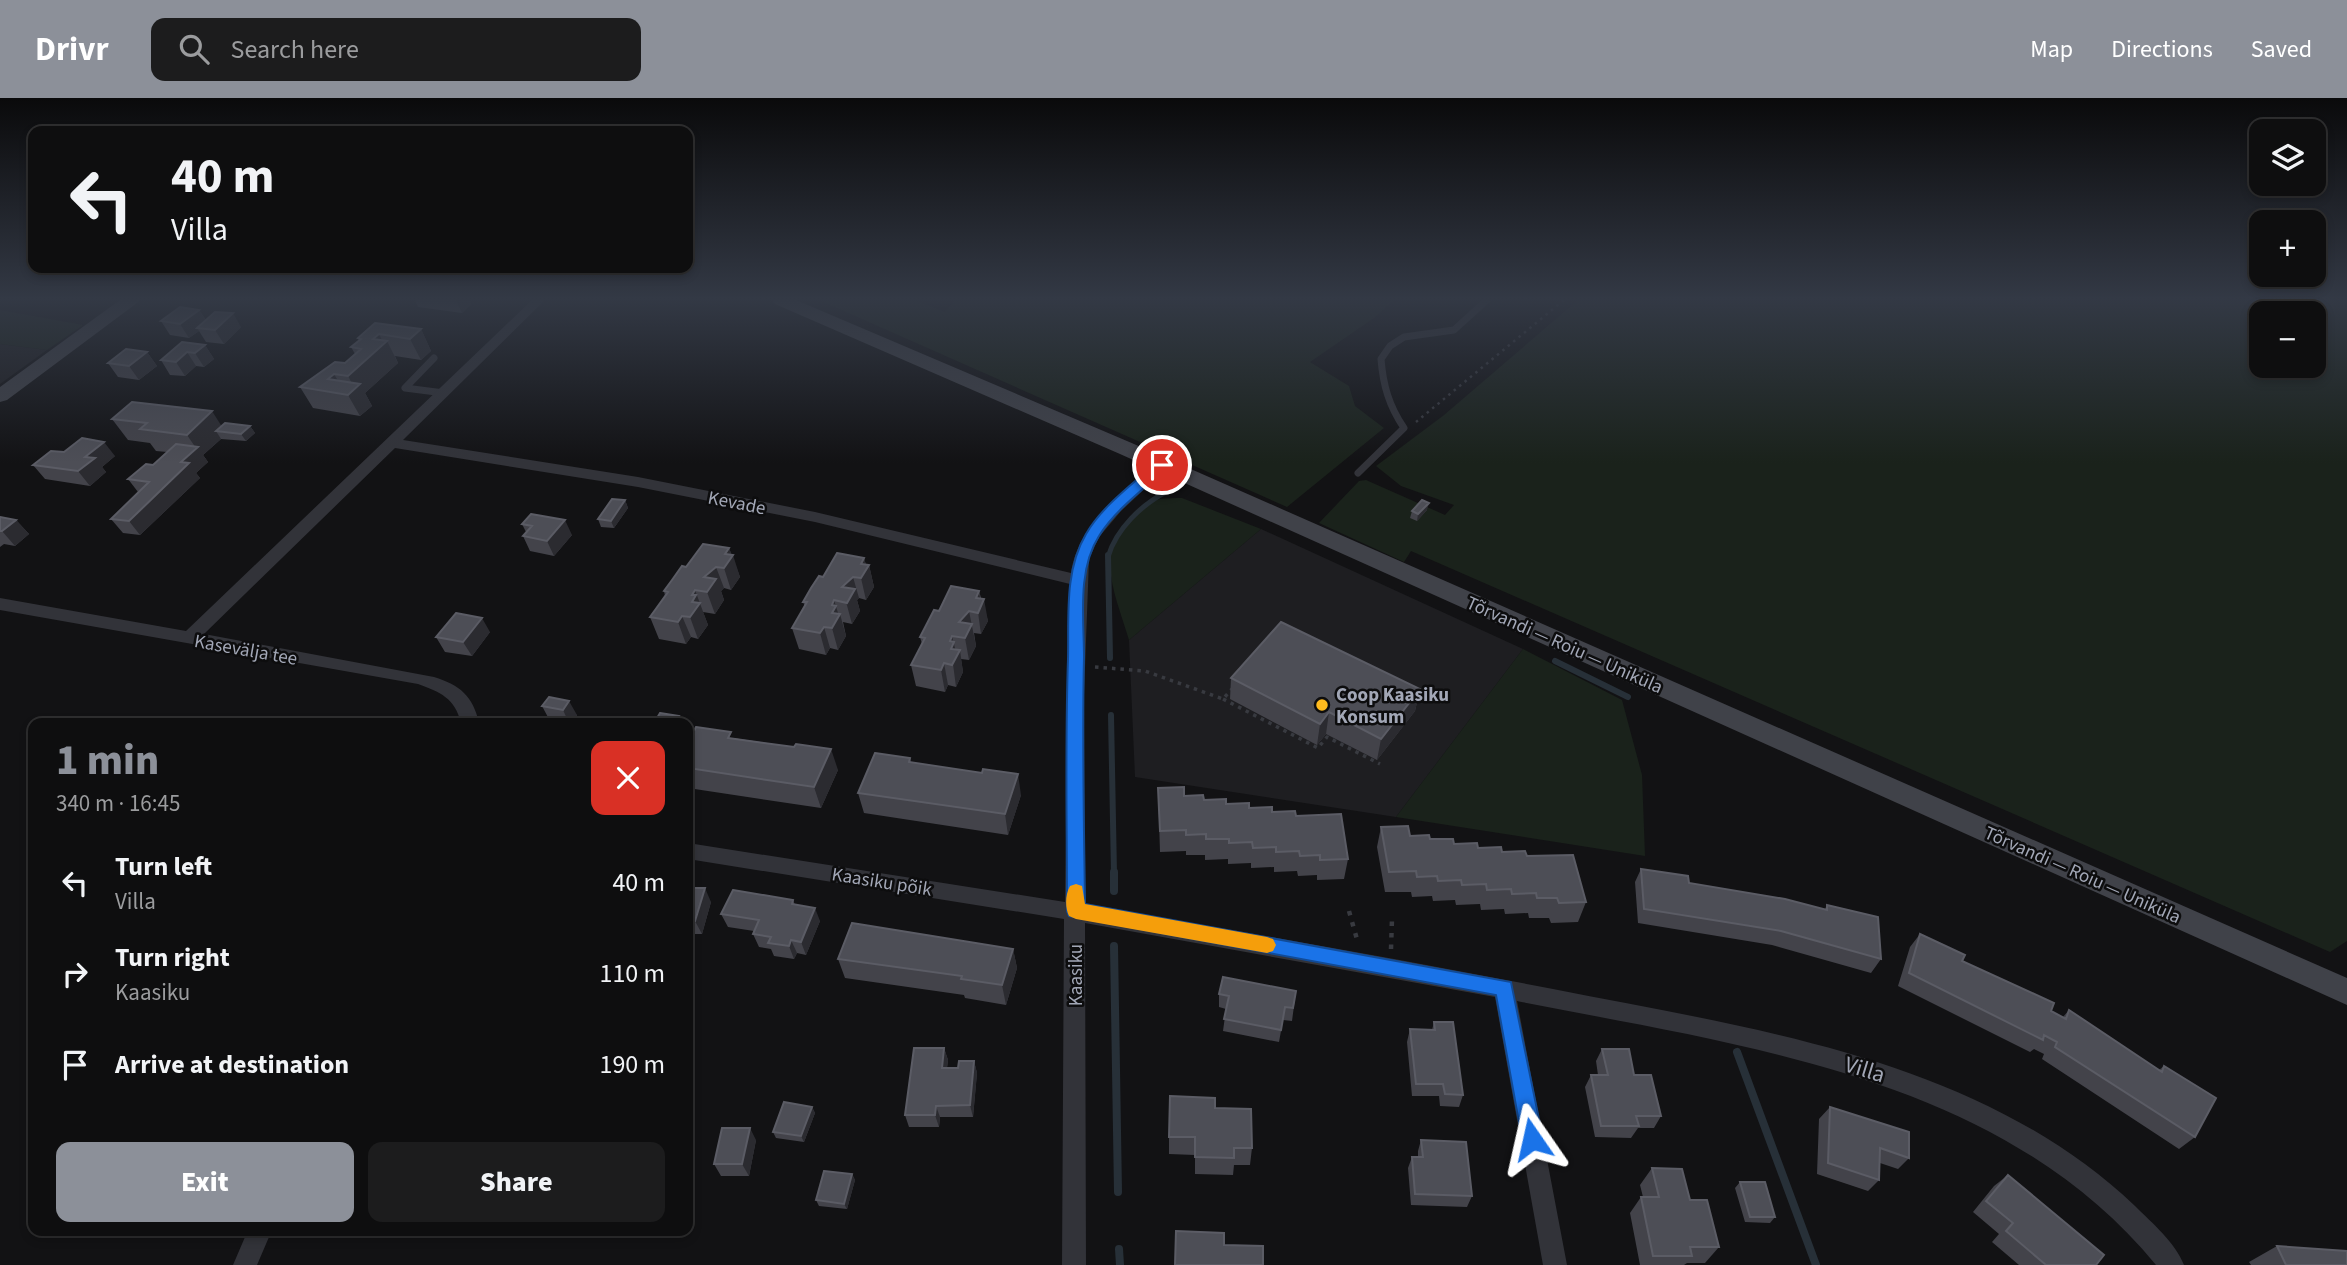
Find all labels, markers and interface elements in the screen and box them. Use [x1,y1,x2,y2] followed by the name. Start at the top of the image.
[151,18,641,81] search box
[35,26,109,73] text: Drivr
[175,30,213,68] icon: search
[231,31,359,68] text: Search here
[2030,32,2073,67] text: Map
[2111,32,2213,67] text: Directions
[2251,32,2312,67] text: Saved
[2249,119,2326,378] map controls
[2249,119,2326,196] button: layers
[171,142,275,212] text: 40 m
[56,154,147,245] icon: left
[171,207,228,253] text: Villa
[2249,210,2326,287] button: +
[2249,301,2326,378] button: −
[1132,435,1192,495] pin
[1143,446,1181,484] icon: arrive
[705,485,768,522] street label: Kevade
[1462,590,1667,701] street label: Tõrvandi — Roiu — Uniküla
[192,628,299,673] street label: Kasevälja tee
[1336,682,1449,731] place label: Coop Kaasiku Konsum
[1314,697,1330,713] marker: Coop Kaasiku Konsum
[56,731,159,791] text: 1 min
[591,741,665,815] button: close
[56,787,180,820] text: 340 m · 16:45
[1980,820,2185,931] street label: Tõrvandi — Roiu — Uniküla
[115,848,212,885] text: Turn left
[830,861,934,904] street label: Kaasiku põik
[56,864,94,902] icon: left
[612,864,665,901] text: 40 m
[115,885,156,918] text: Villa
[115,939,230,976] text: Turn right
[1063,944,1090,1006] street label: Kaasiku
[56,955,94,993] icon: right
[599,955,665,992] text: 110 m
[115,976,190,1009] text: Kaasiku
[56,1046,94,1084] icon: arrive
[115,1046,349,1083] text: Arrive at destination
[599,1046,665,1083] text: 190 m
[1841,1048,1889,1091] street label: Villa
[1495,1102,1569,1176] position arrow
[56,1142,354,1222] button: Exit
[368,1142,665,1222] button: Share

